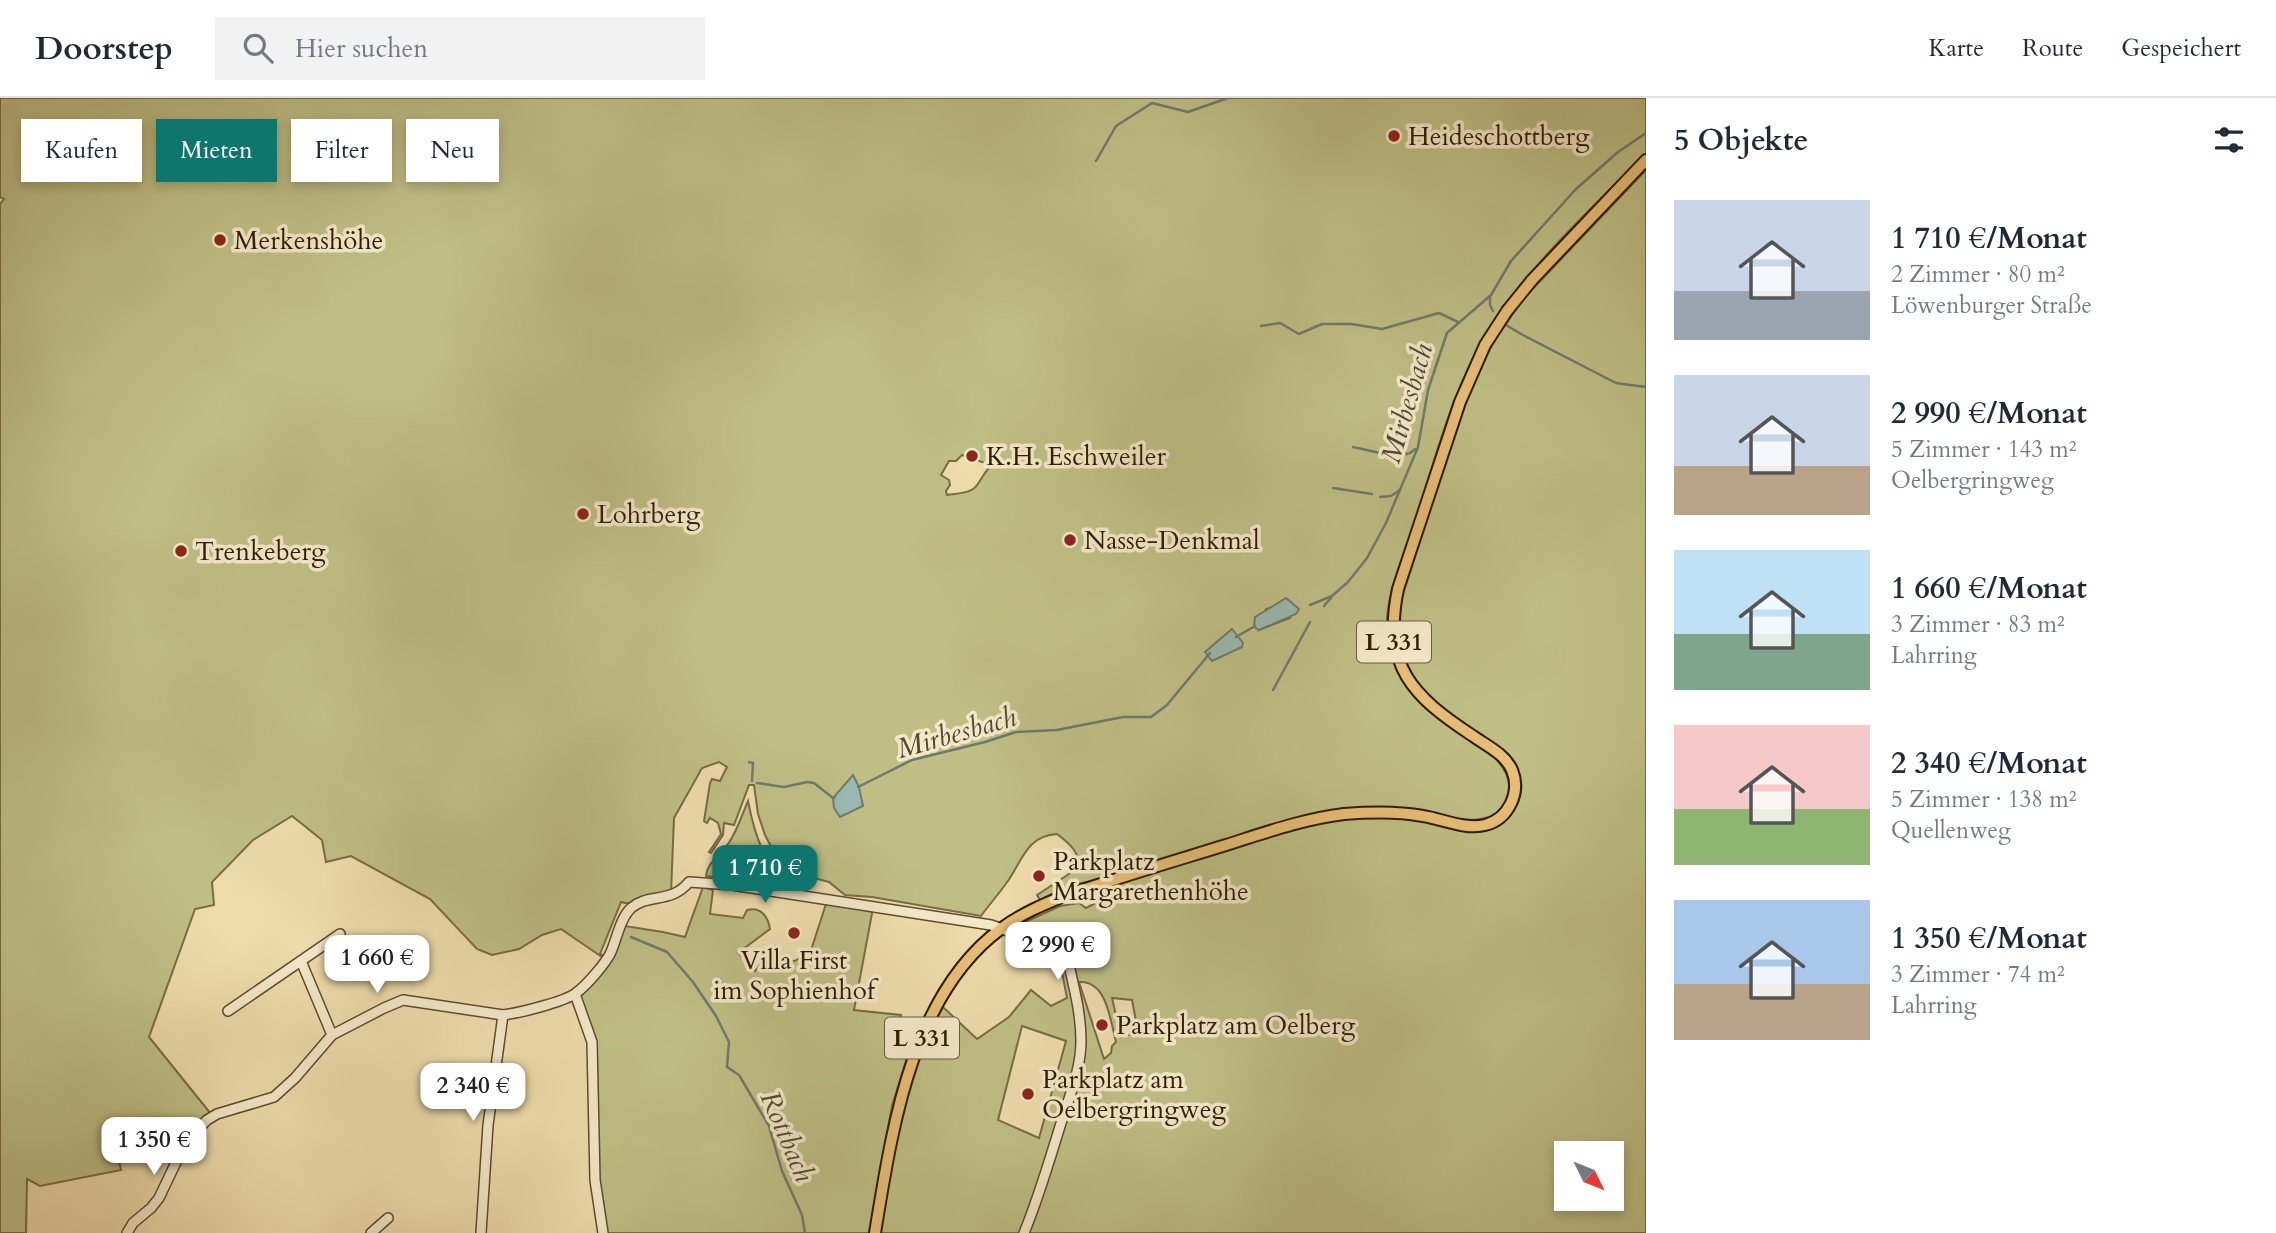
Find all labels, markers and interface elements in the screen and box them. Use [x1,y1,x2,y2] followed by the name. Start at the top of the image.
[215,17,705,80] search box
[35,26,173,71] text: Doorstep
[239,29,277,67] icon: search
[295,31,428,66] text: Hier suchen
[1929,32,1984,65] text: Karte
[2022,32,2083,65] text: Route
[2121,32,2241,65] text: Gespeichert
[21,119,142,182] chip: Kaufen
[156,119,277,182] chip: Mieten
[291,119,392,182] chip: Filter
[406,119,499,182] chip: Neu
[1408,119,1590,154] place label: Heideschottberg
[1674,120,1808,161] text: 5 Objekte
[2210,121,2248,159] icon: filters
[1386,128,1402,144] marker: Heideschottberg
[1891,218,2087,259] text: 1 710 €/Monat
[234,223,383,258] place label: Merkenshöhe
[1730,228,1814,312] icon: home
[212,232,228,248] marker: Merkenshöhe
[1891,259,2065,290] text: 2 Zimmer · 80 m²
[1891,290,2092,321] text: Löwenburger Straße
[1372,339,1442,467] water label: Mirbesbach
[1891,393,2087,434] text: 2 990 €/Monat
[1730,403,1814,487] icon: home
[1891,434,2076,465] text: 5 Zimmer · 143 m²
[986,439,1167,474] place label: K.H. Eschweiler
[964,448,980,464] marker: K.H. Eschweiler
[1891,465,2054,496] text: Oelbergringweg
[597,497,701,532] place label: Lohrberg
[575,506,591,522] marker: Lohrberg
[1084,523,1260,558] place label: Nasse-Denkmal
[1062,532,1078,548] marker: Nasse-Denkmal
[195,534,326,569] place label: Trenkeberg
[173,543,189,559] marker: Trenkeberg
[1891,568,2087,609] text: 1 660 €/Monat
[1730,578,1814,662] icon: home
[1891,609,2065,640] text: 3 Zimmer · 83 m²
[1357,622,1431,662] road number: L 331
[1891,640,1977,671] text: Lahrring
[892,698,1021,768] water label: Mirbesbach
[1891,743,2087,784] text: 2 340 €/Monat
[1730,753,1814,837] icon: home
[1891,784,2076,815] text: 5 Zimmer · 138 m²
[1891,815,2011,846] text: Quellenweg
[1053,844,1249,909] place label: Parkplatz Margarethenhöhe
[700,846,830,905] pin: 1 710 €
[728,852,802,883] text: 1 710 €
[1031,868,1047,884] marker: Parkplatz Margarethenhöhe
[1891,918,2087,959] text: 1 350 €/Monat
[993,922,1123,982] pin: 2 990 €
[786,925,802,941] marker: Villa First im Sophienhof
[1730,928,1814,1012] icon: home
[1021,929,1095,960] text: 2 990 €
[312,936,442,995] pin: 1 660 €
[340,942,414,973] text: 1 660 €
[713,943,879,1008] place label: Villa First im Sophienhof
[1891,959,2065,990] text: 3 Zimmer · 74 m²
[1891,990,1977,1021] text: Lahrring
[1116,1008,1356,1043] place label: Parkplatz am Oelberg
[1094,1017,1110,1033] marker: Parkplatz am Oelberg
[885,1018,959,1058] road number: L 331
[1042,1062,1227,1127] place label: Parkplatz am Oelbergringweg
[408,1063,538,1123] pin: 2 340 €
[436,1070,510,1101] text: 2 340 €
[751,1085,823,1188] water label: Rottbach
[1020,1086,1036,1102] marker: Parkplatz am Oelbergringweg
[89,1118,219,1177] pin: 1 350 €
[117,1124,191,1155] text: 1 350 €
[1554,1141,1624,1211] north arrow
[1554,1141,1624,1211] map controls

